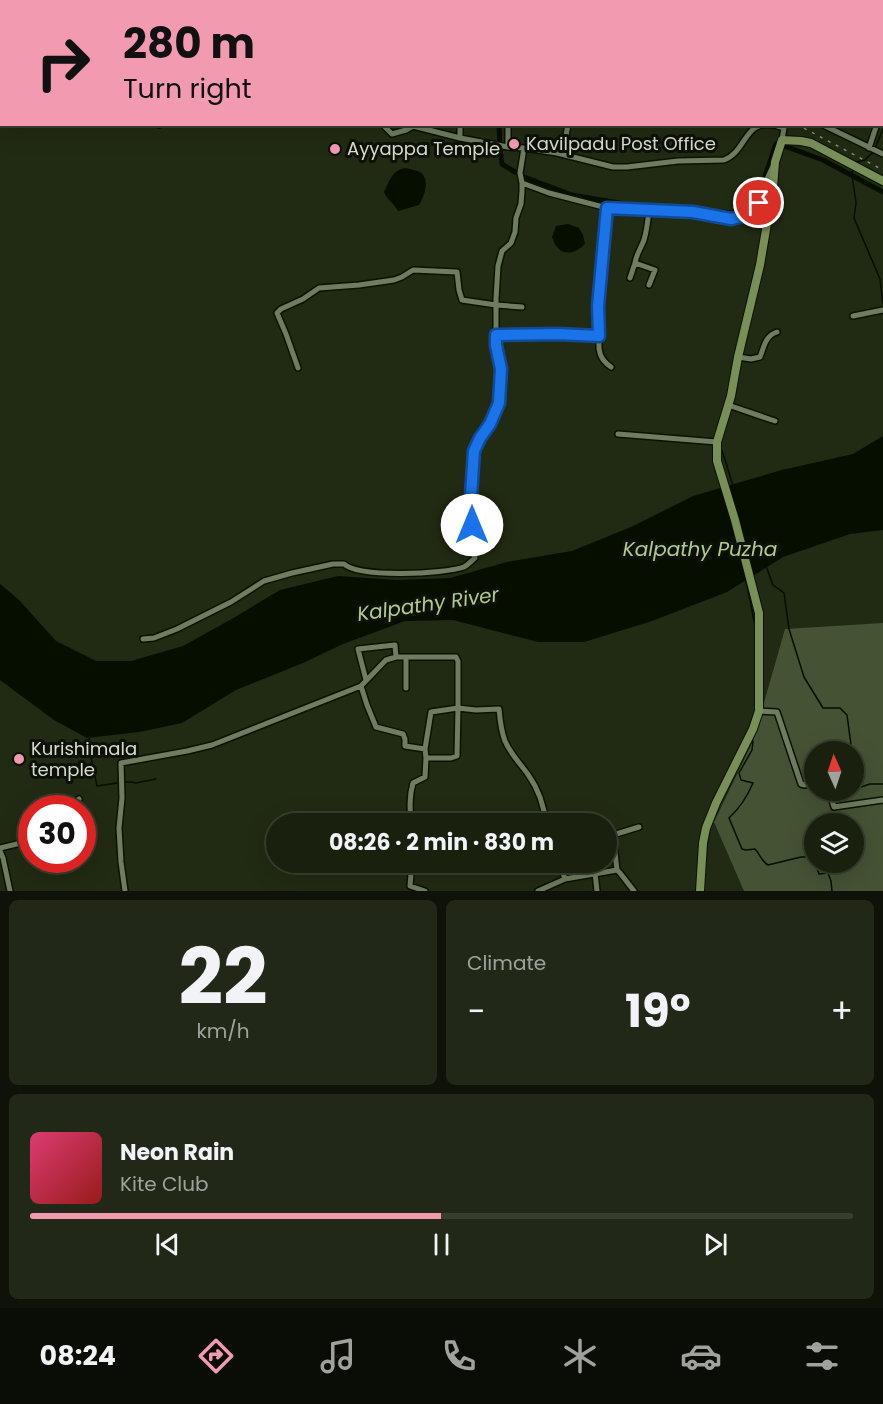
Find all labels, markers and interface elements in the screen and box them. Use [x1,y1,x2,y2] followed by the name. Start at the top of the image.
[123,14,255,73] text: 280 m
[24,24,102,102] icon: right
[123,70,252,107] text: Turn right
[526,131,716,156] place label: Kavilpadu Post Office
[347,136,500,161] place label: Ayyappa Temple
[507,137,521,151] marker: Kavilpadu Post Office
[328,142,342,156] marker: Ayyappa Temple
[733,177,784,228] pin
[742,186,775,219] icon: arrive
[440,493,504,557] position arrow
[623,535,777,563] water label: Kalpathy Puzha
[355,580,501,628] water label: Kalpathy River
[31,736,137,782] place label: Kurishimala temple
[804,741,864,801] north arrow
[804,741,864,873] map controls
[12,752,26,766] marker: Kurishimala temple
[18,795,96,873] speed limit sign: 30
[804,813,864,873] button: layers
[329,827,554,858] text: 08:26 · 2 min · 830 m
[178,922,268,1031] text: 22
[467,949,546,977] text: Climate
[625,980,691,1043] text: 19°
[467,988,485,1035] text: −
[830,988,853,1035] text: +
[196,1017,250,1045] text: km/h
[120,1137,234,1168] text: Neon Rain
[120,1170,209,1198] text: Kite Club
[151,1228,184,1261] icon: previous
[425,1228,458,1261] icon: pause
[699,1228,732,1261] icon: next
[195,1335,237,1377] icon: directions
[317,1335,359,1377] icon: music
[438,1335,480,1377] icon: phone
[559,1335,601,1377] icon: climate
[680,1335,722,1377] icon: car
[801,1335,843,1377] icon: filters
[40,1337,116,1374] text: 08:24

